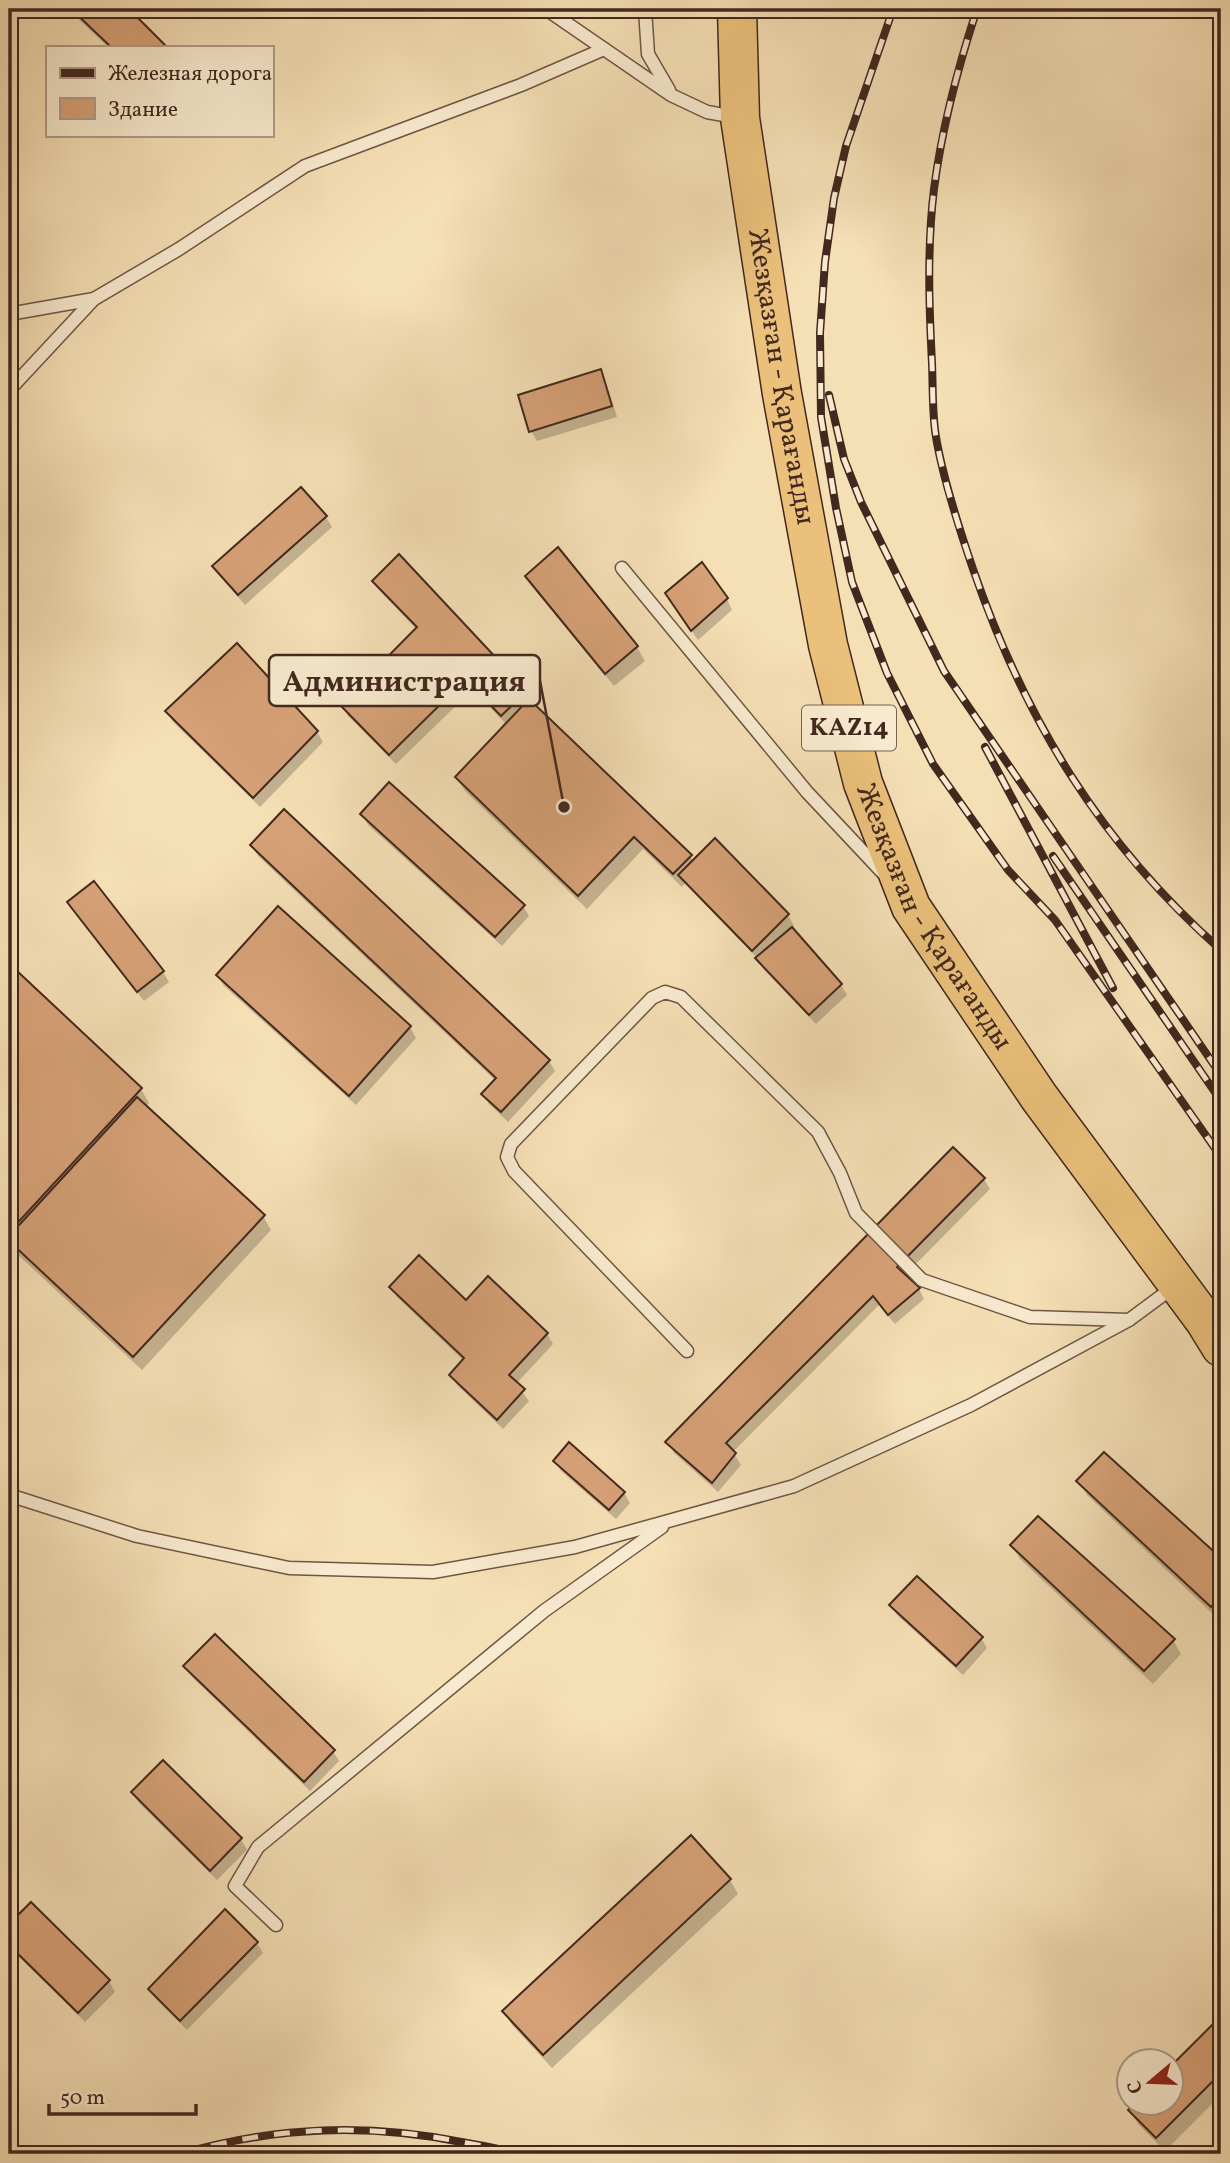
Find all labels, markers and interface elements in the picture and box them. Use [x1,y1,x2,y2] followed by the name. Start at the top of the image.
[46,46,273,136] legend
[108,60,272,89] text: Железная дорога
[108,96,178,125] text: Здание
[738,226,825,528] street label: Жезқазған - Қарағанды
[269,655,540,706] callout: Администрация
[282,662,526,704] text: Администрация
[802,706,896,750] road number: KAZ14
[846,778,1022,1058] street label: Жезқазған - Қарағанды
[1114,2048,1184,2118] north arrow
[49,2072,196,2116] scale bar
[1122,2077,1150,2097] text: С
[60,2084,105,2113] text: 50 m

